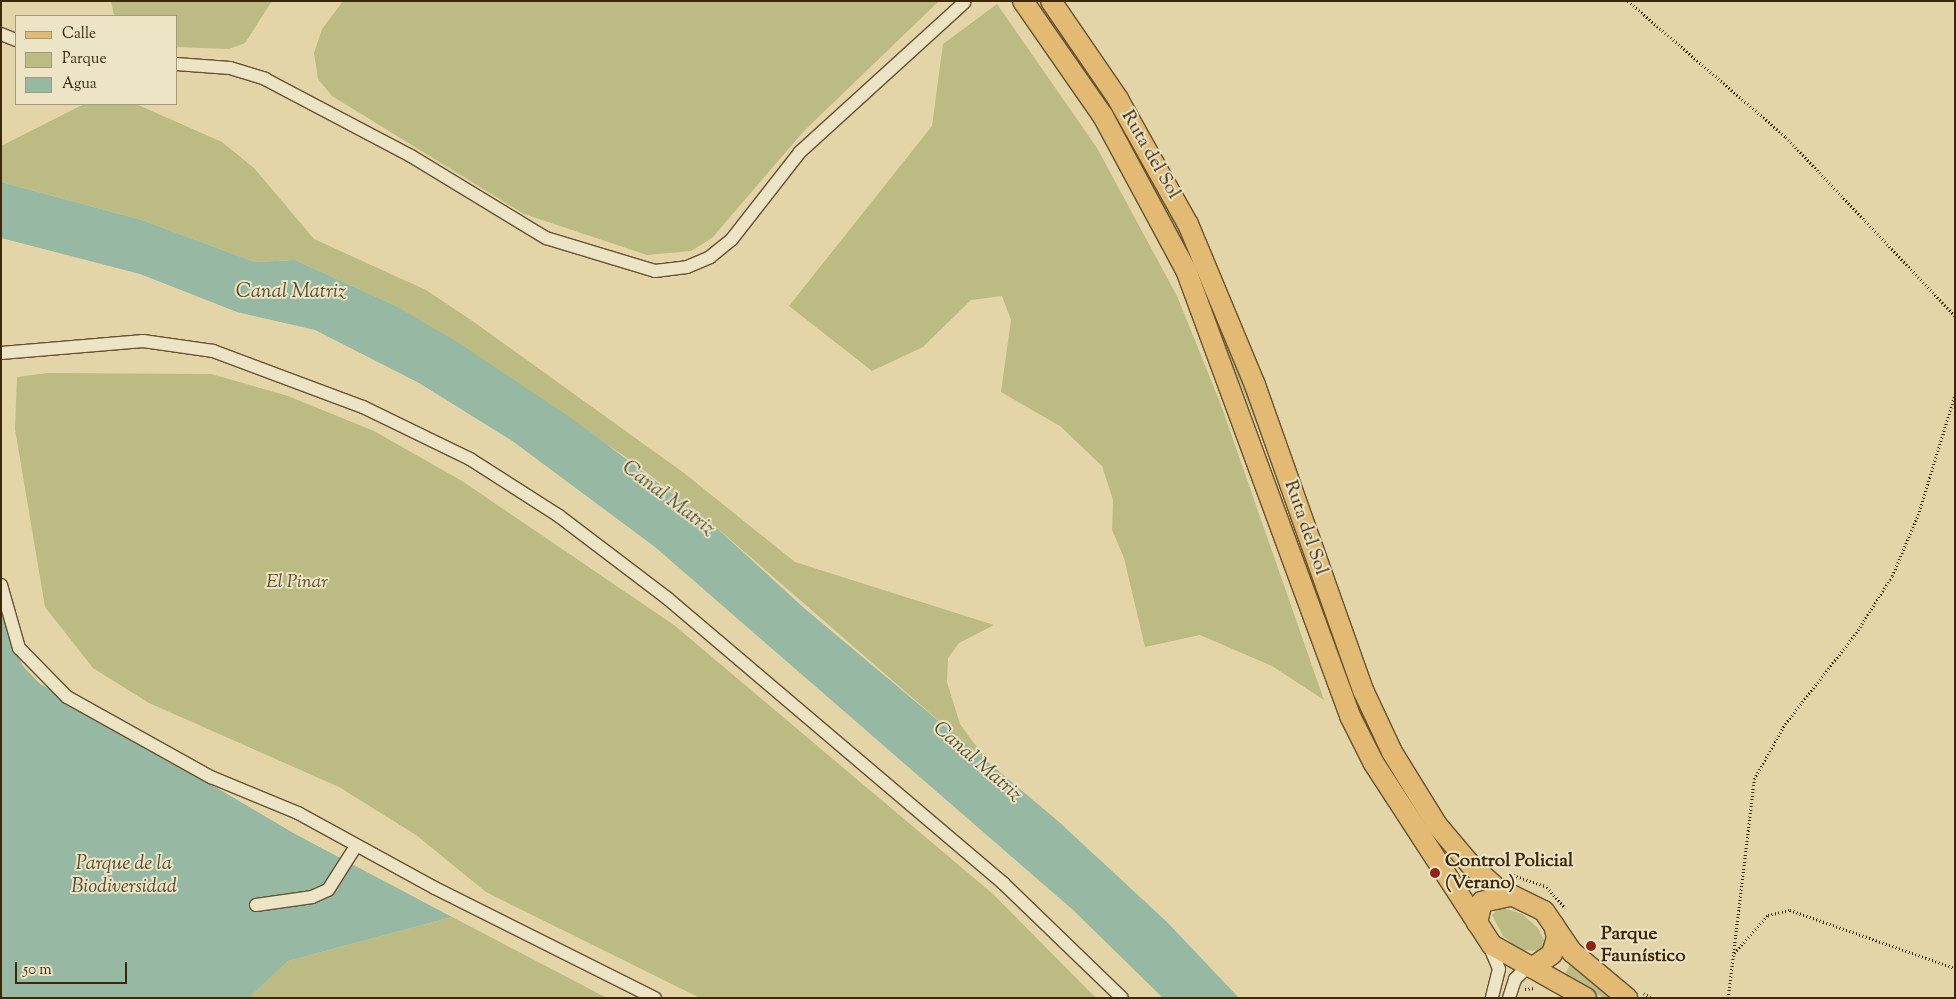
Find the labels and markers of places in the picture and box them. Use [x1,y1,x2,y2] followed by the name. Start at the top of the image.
[1445,851,1573,895] place label: Control Policial (Verano)
[1429,867,1441,879] marker: Control Policial (Verano)
[1601,924,1686,968] place label: Parque Faunístico
[1585,940,1597,952] marker: Parque Faunístico

